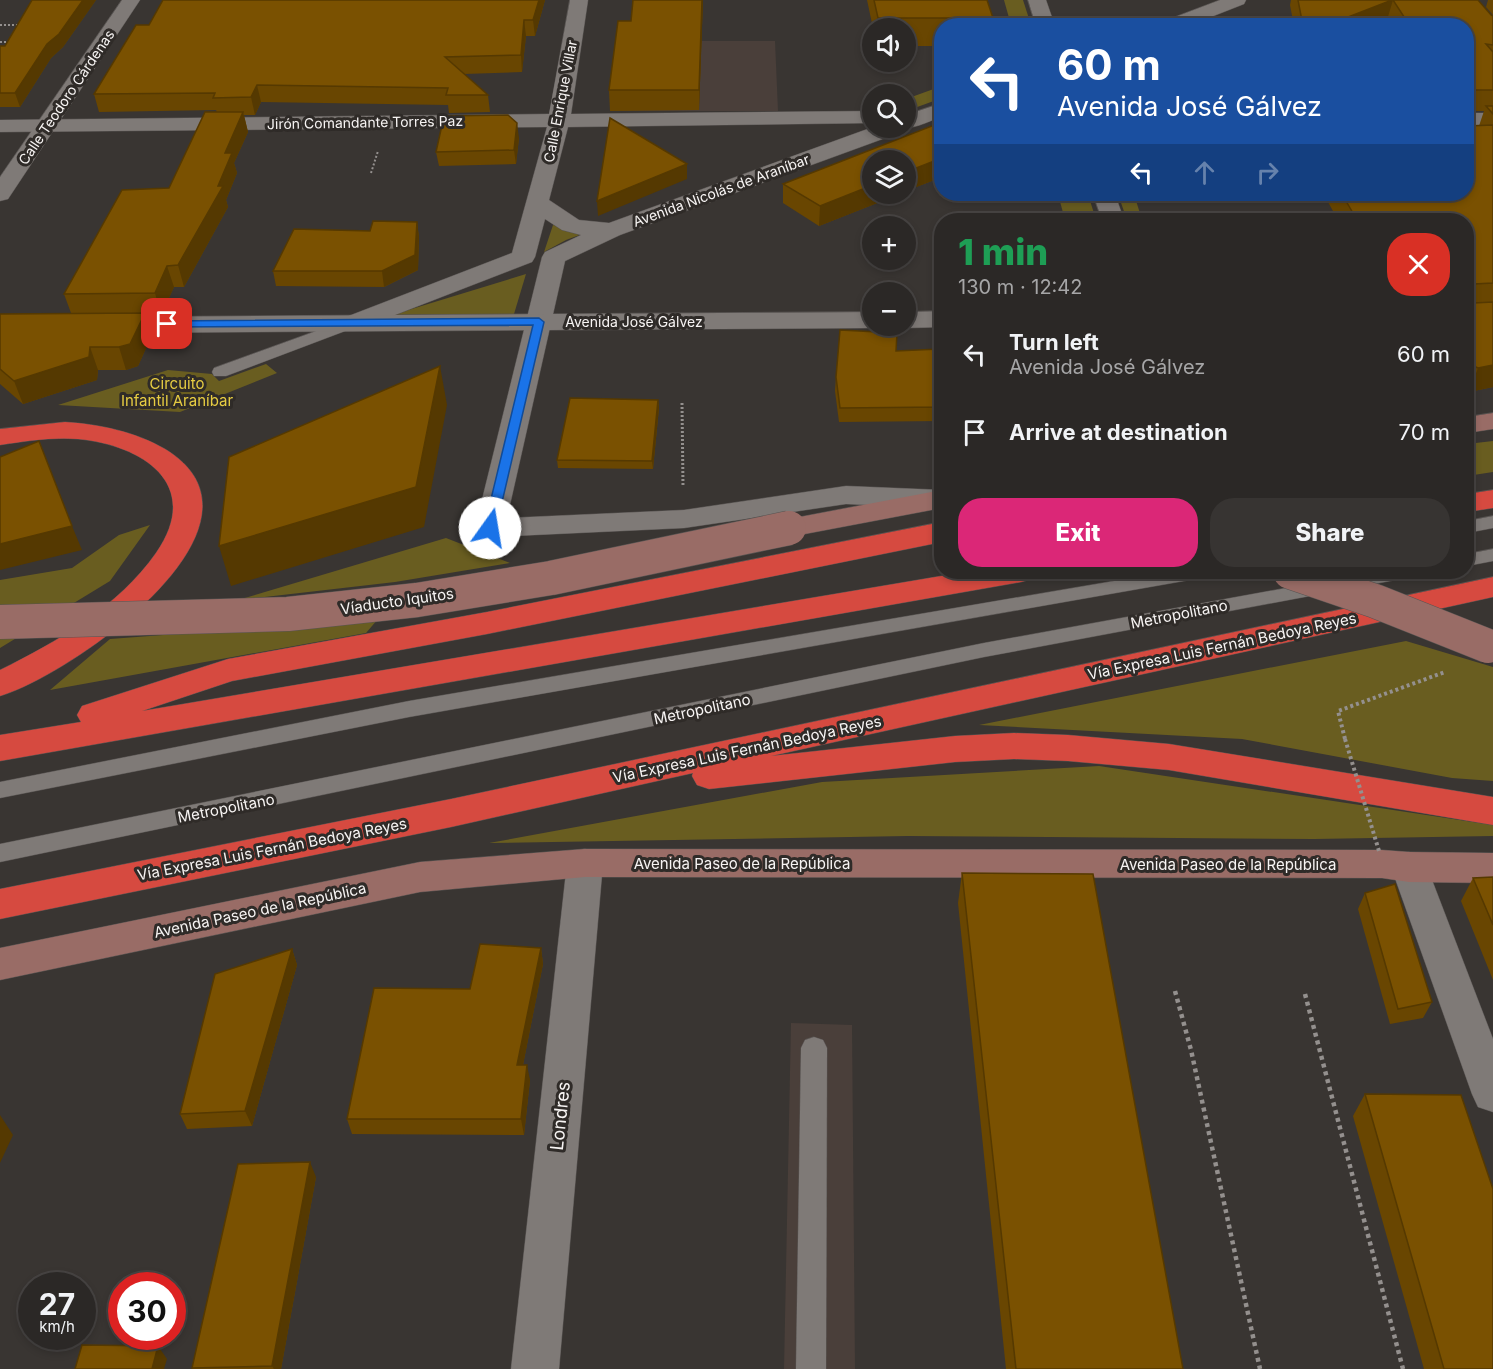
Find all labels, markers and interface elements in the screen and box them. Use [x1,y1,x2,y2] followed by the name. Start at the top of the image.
[862,18,916,336] map controls
[862,18,916,72] button: sound
[14,26,118,168] street label: Calle Teodoro Cárdenas
[540,38,580,164] street label: Calle Enrique Villar
[1057,39,1161,90] text: 60 m
[958,42,1036,120] icon: left
[862,84,916,138] button: search
[1057,90,1322,123] text: Avenida José Gálvez
[267,112,463,132] street label: Jirón Comandante Torres Paz
[631,150,811,230] street label: Avenida Nicolás de Araníbar
[862,150,916,204] button: layers
[1125,156,1158,189] icon: left
[1188,156,1221,189] icon: ahead
[1251,156,1284,189] icon: right
[862,216,916,270] button: +
[958,230,1048,274] text: 1 min
[1387,233,1450,296] button: close
[958,275,1082,299] text: 130 m · 12:42
[862,282,916,336] button: −
[141,298,192,349] pin
[150,307,183,340] icon: arrive
[565,313,703,330] street label: Avenida José Gálvez
[1009,329,1099,355] text: Turn left
[958,338,991,371] icon: left
[1397,341,1450,367] text: 60 m
[1009,355,1205,379] text: Avenida José Gálvez
[121,374,233,410] park label: Circuito Infantil Araníbar
[958,416,991,449] icon: arrive
[1009,419,1228,445] text: Arrive at destination
[1399,419,1450,445] text: 70 m
[458,496,522,560] position arrow
[958,498,1198,567] button: Exit
[1210,498,1450,567] button: Share
[339,584,455,618] street label: Víaducto Iquitos
[1129,595,1229,633] street label: Metropolitano
[1086,608,1358,684] street label: Vía Expresa Luis Fernán Bedoya Reyes
[652,689,752,729] street label: Metropolitano
[611,711,883,787] street label: Vía Expresa Luis Fernán Bedoya Reyes
[176,789,276,827] street label: Metropolitano
[136,813,408,884] street label: Vía Expresa Luis Fernán Bedoya Reyes
[634,854,850,873] street label: Avenida Paseo de la República
[1120,855,1336,874] street label: Avenida Paseo de la República
[152,878,368,942] street label: Avenida Paseo de la República
[546,1081,574,1151] street label: Londres
[108,1272,186,1350] speed limit sign: 30
[39,1286,75,1322] text: 27
[39,1317,75,1336] text: km/h

